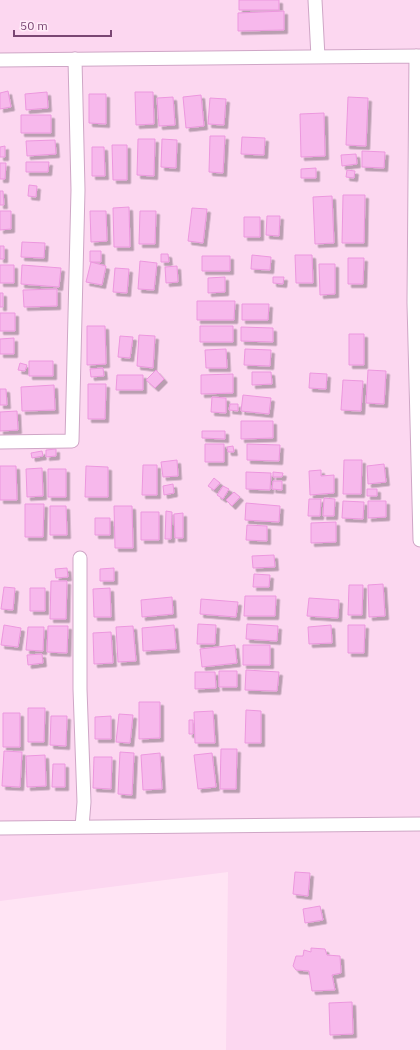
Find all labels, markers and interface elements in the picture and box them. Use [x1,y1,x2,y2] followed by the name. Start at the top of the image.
[14,12,111,38] scale bar
[20,18,48,33] text: 50 m

